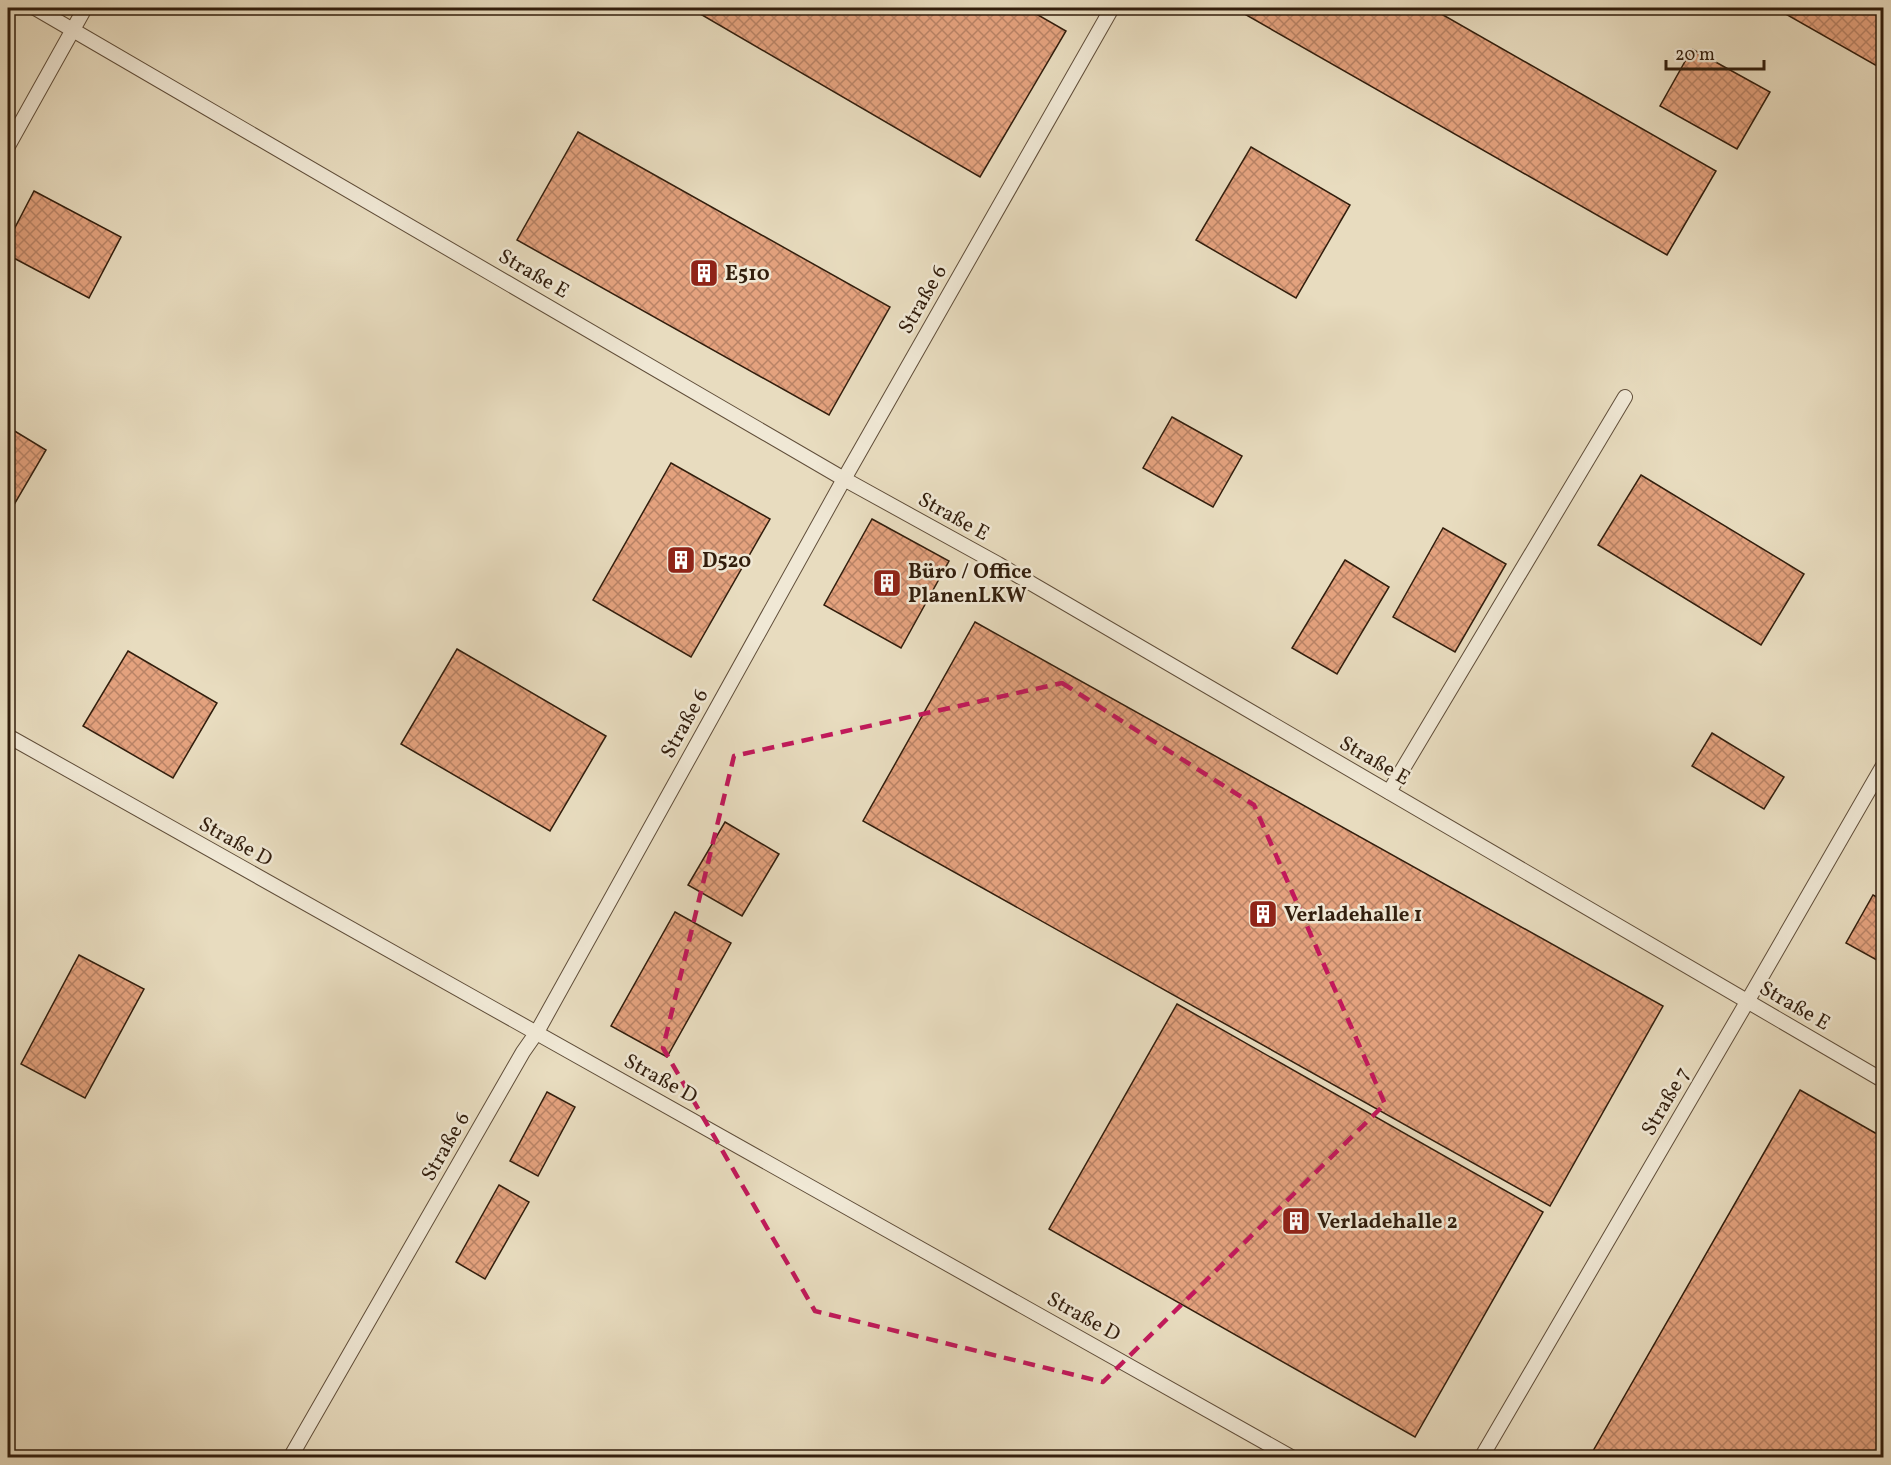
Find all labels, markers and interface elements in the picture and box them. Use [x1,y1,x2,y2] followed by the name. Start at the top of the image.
[1666,33,1764,71] scale bar
[1675,43,1715,68] text: 20 m
[492,242,574,306] street label: Straße E
[688,257,720,289] building icon: E510
[725,260,770,289] place label: E510
[892,260,955,340] street label: Straße 6
[912,486,994,549] street label: Straße E
[665,544,697,576] building icon: D520
[702,547,751,576] place label: D520
[908,558,1032,611] place label: Büro / Office PlanenLKW
[871,567,903,599] building icon: Büro / Office PlanenLKW
[654,684,716,764] street label: Straße 6
[1333,729,1415,793] street label: Straße E
[193,810,277,874] street label: Straße D
[1247,898,1279,930] building icon: Verladehalle 1
[1284,901,1422,930] place label: Verladehalle 1
[1753,974,1835,1038] street label: Straße E
[618,1047,702,1111] street label: Straße D
[1635,1062,1698,1142] street label: Straße 7
[415,1107,478,1187] street label: Straße 6
[1280,1205,1312,1237] building icon: Verladehalle 2
[1317,1208,1458,1237] place label: Verladehalle 2
[1041,1285,1125,1349] street label: Straße D

